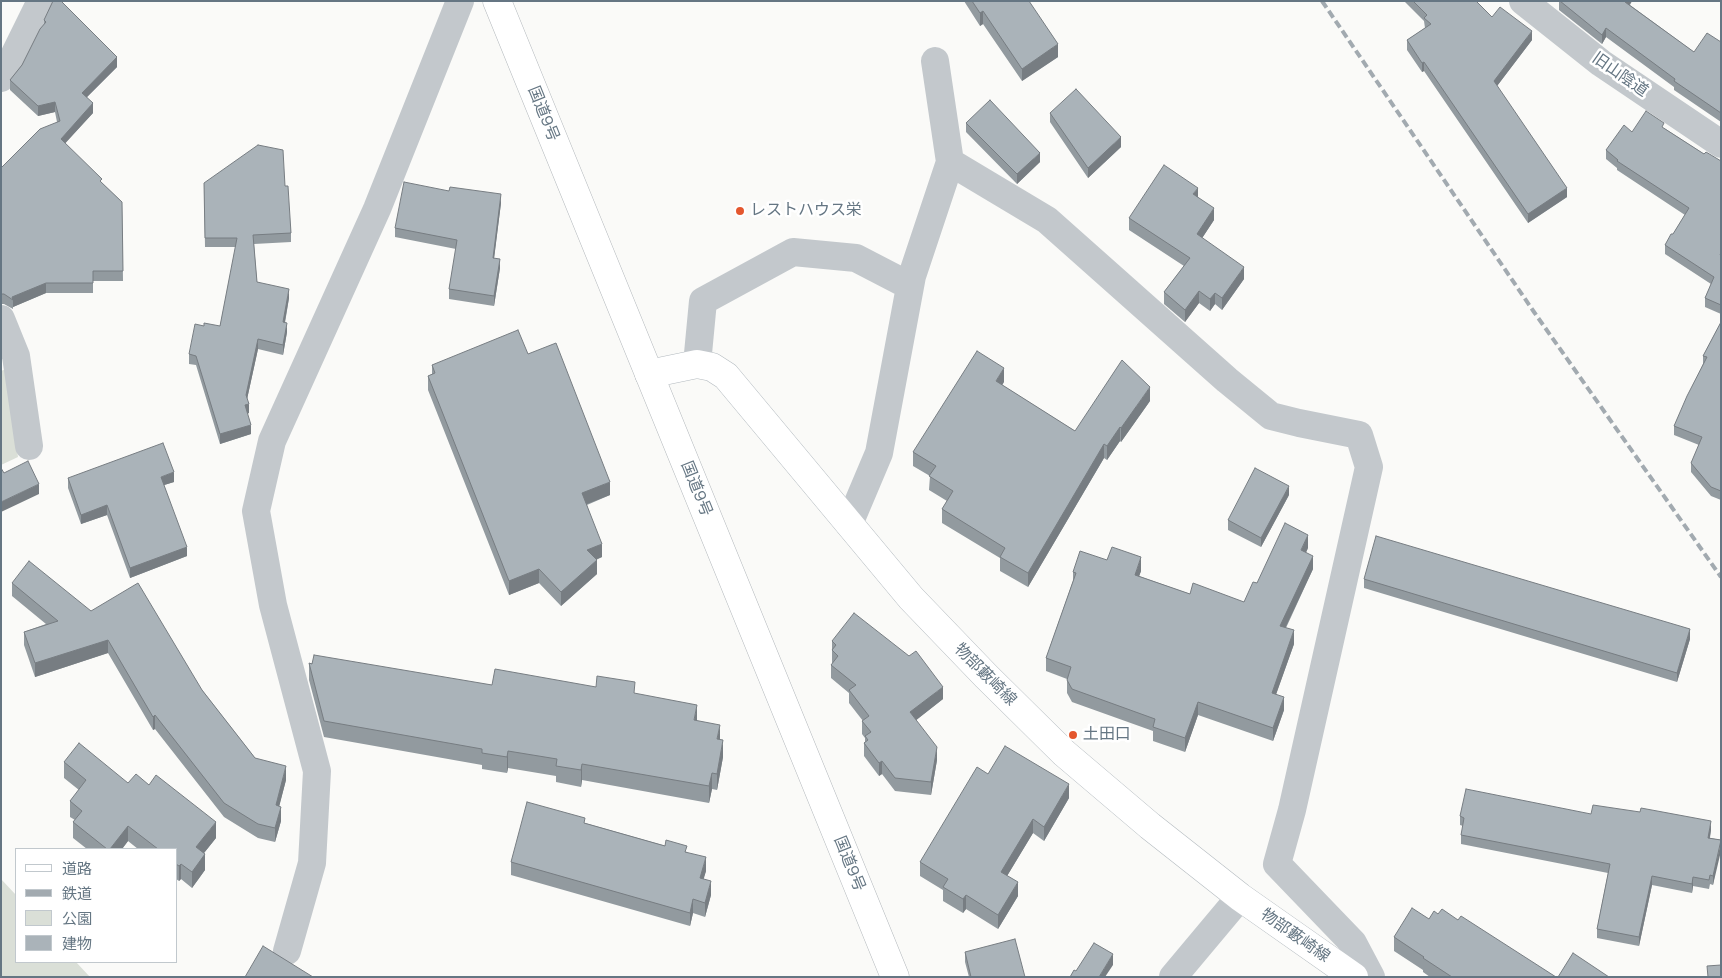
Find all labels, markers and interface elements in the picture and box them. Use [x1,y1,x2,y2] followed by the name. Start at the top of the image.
[1588,49,1652,101] street label: 旧山陰道
[523,84,563,144] street label: 国道9号
[750,201,862,221] place label: レストハウス栄
[734,205,746,217] marker: レストハウス栄
[676,459,716,519] street label: 国道9号
[950,640,1020,710] street label: 物部藪崎線
[1083,725,1131,745] place label: 土田口
[1067,729,1079,741] marker: 土田口
[829,834,869,894] street label: 国道9号
[15,848,178,963] legend
[62,859,92,878] text: 道路
[62,884,92,903] text: 鉄道
[1257,905,1333,967] street label: 物部藪崎線
[62,909,92,928] text: 公園
[62,934,92,953] text: 建物

